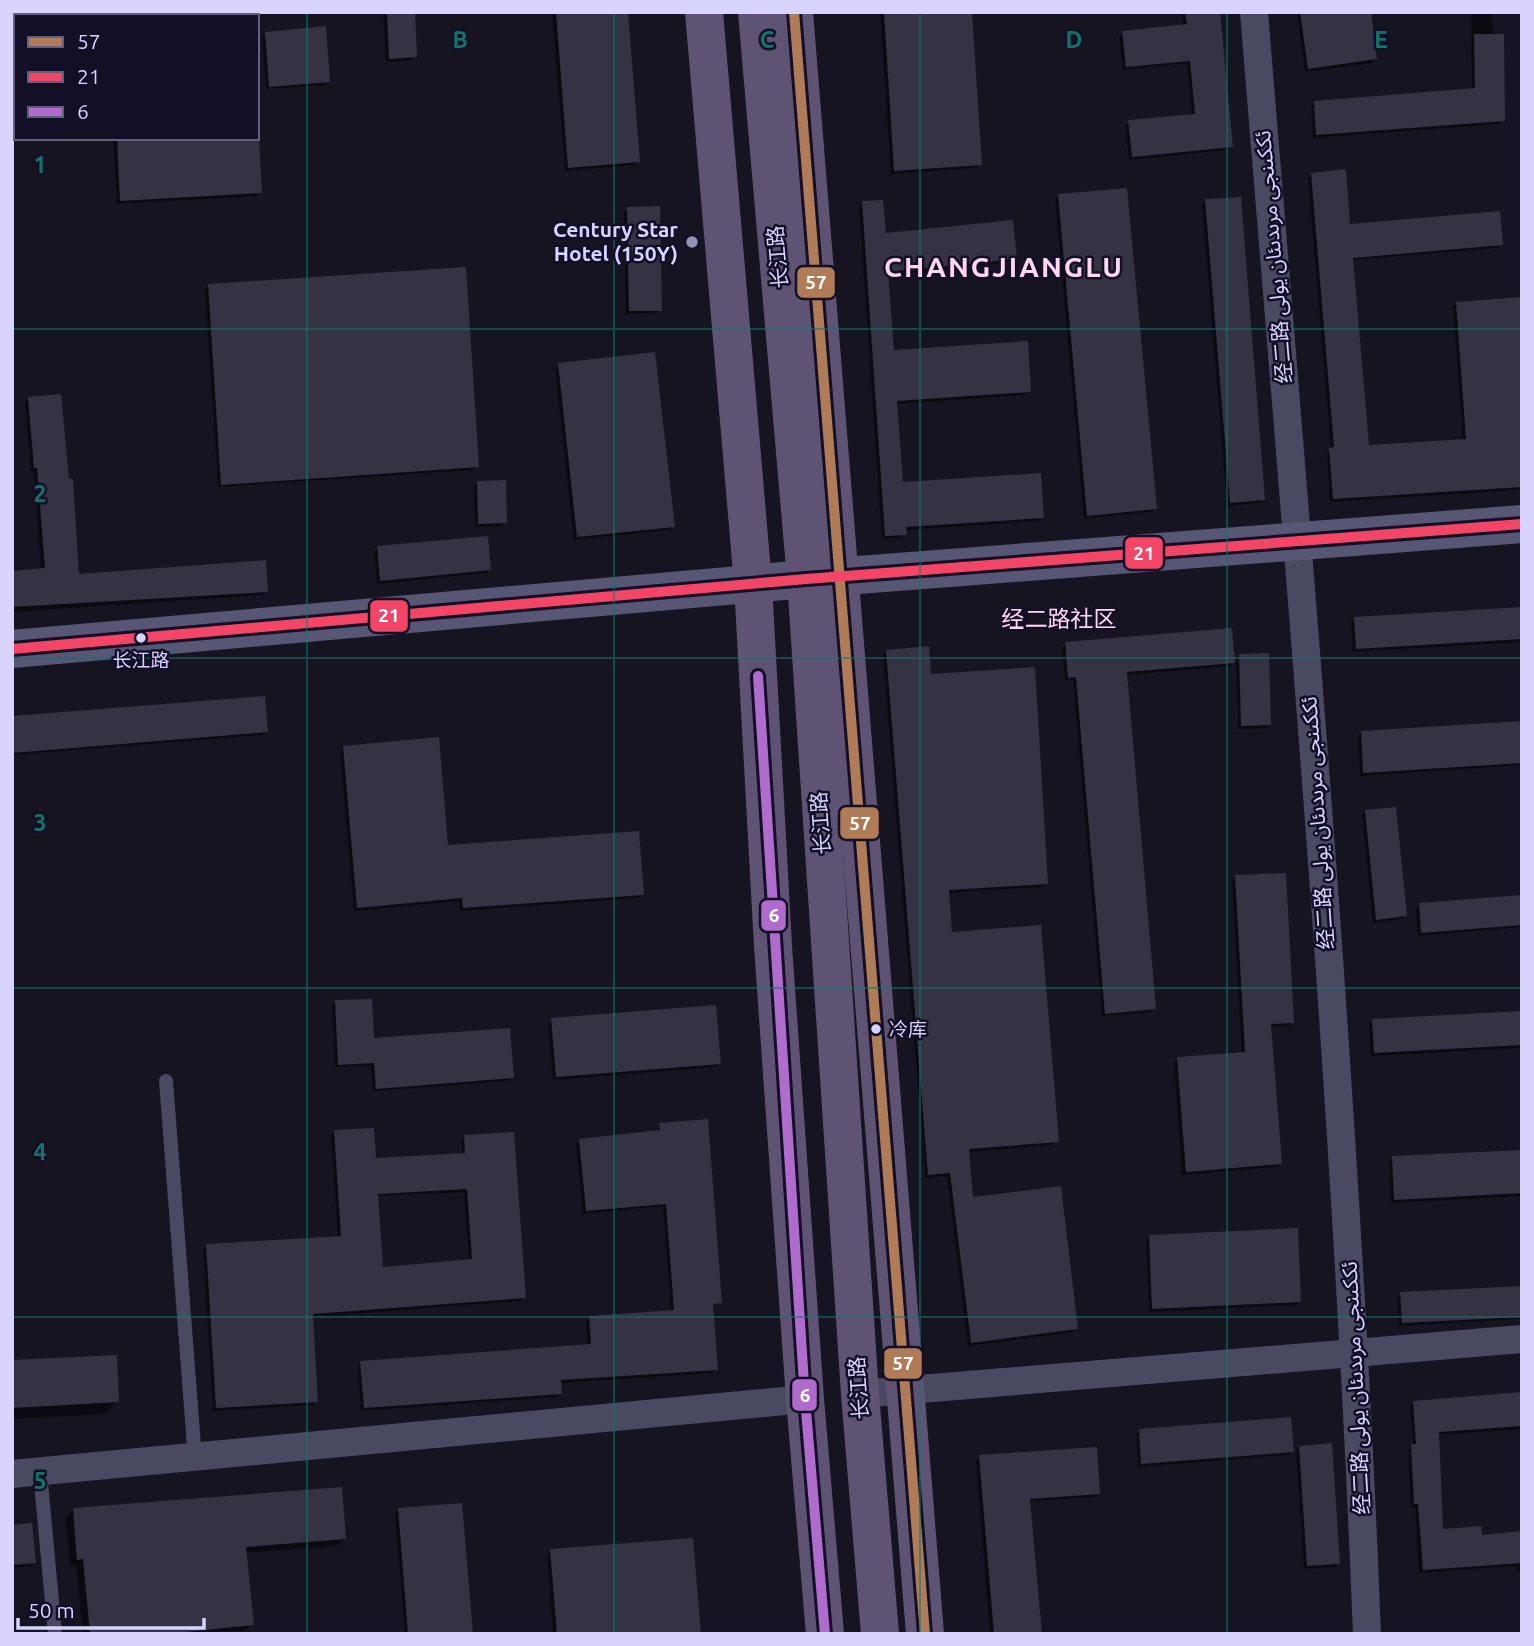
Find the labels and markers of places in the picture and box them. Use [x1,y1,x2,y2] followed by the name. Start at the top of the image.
[553,217,678,265] place label: Century Star Hotel (150Y)
[684,234,700,250] marker: Century Star Hotel (150Y)
[134,631,148,645] marker: 长江路
[112,649,170,671] place label: 长江路
[889,1018,927,1040] place label: 冷库
[869,1022,883,1036] marker: 冷库

